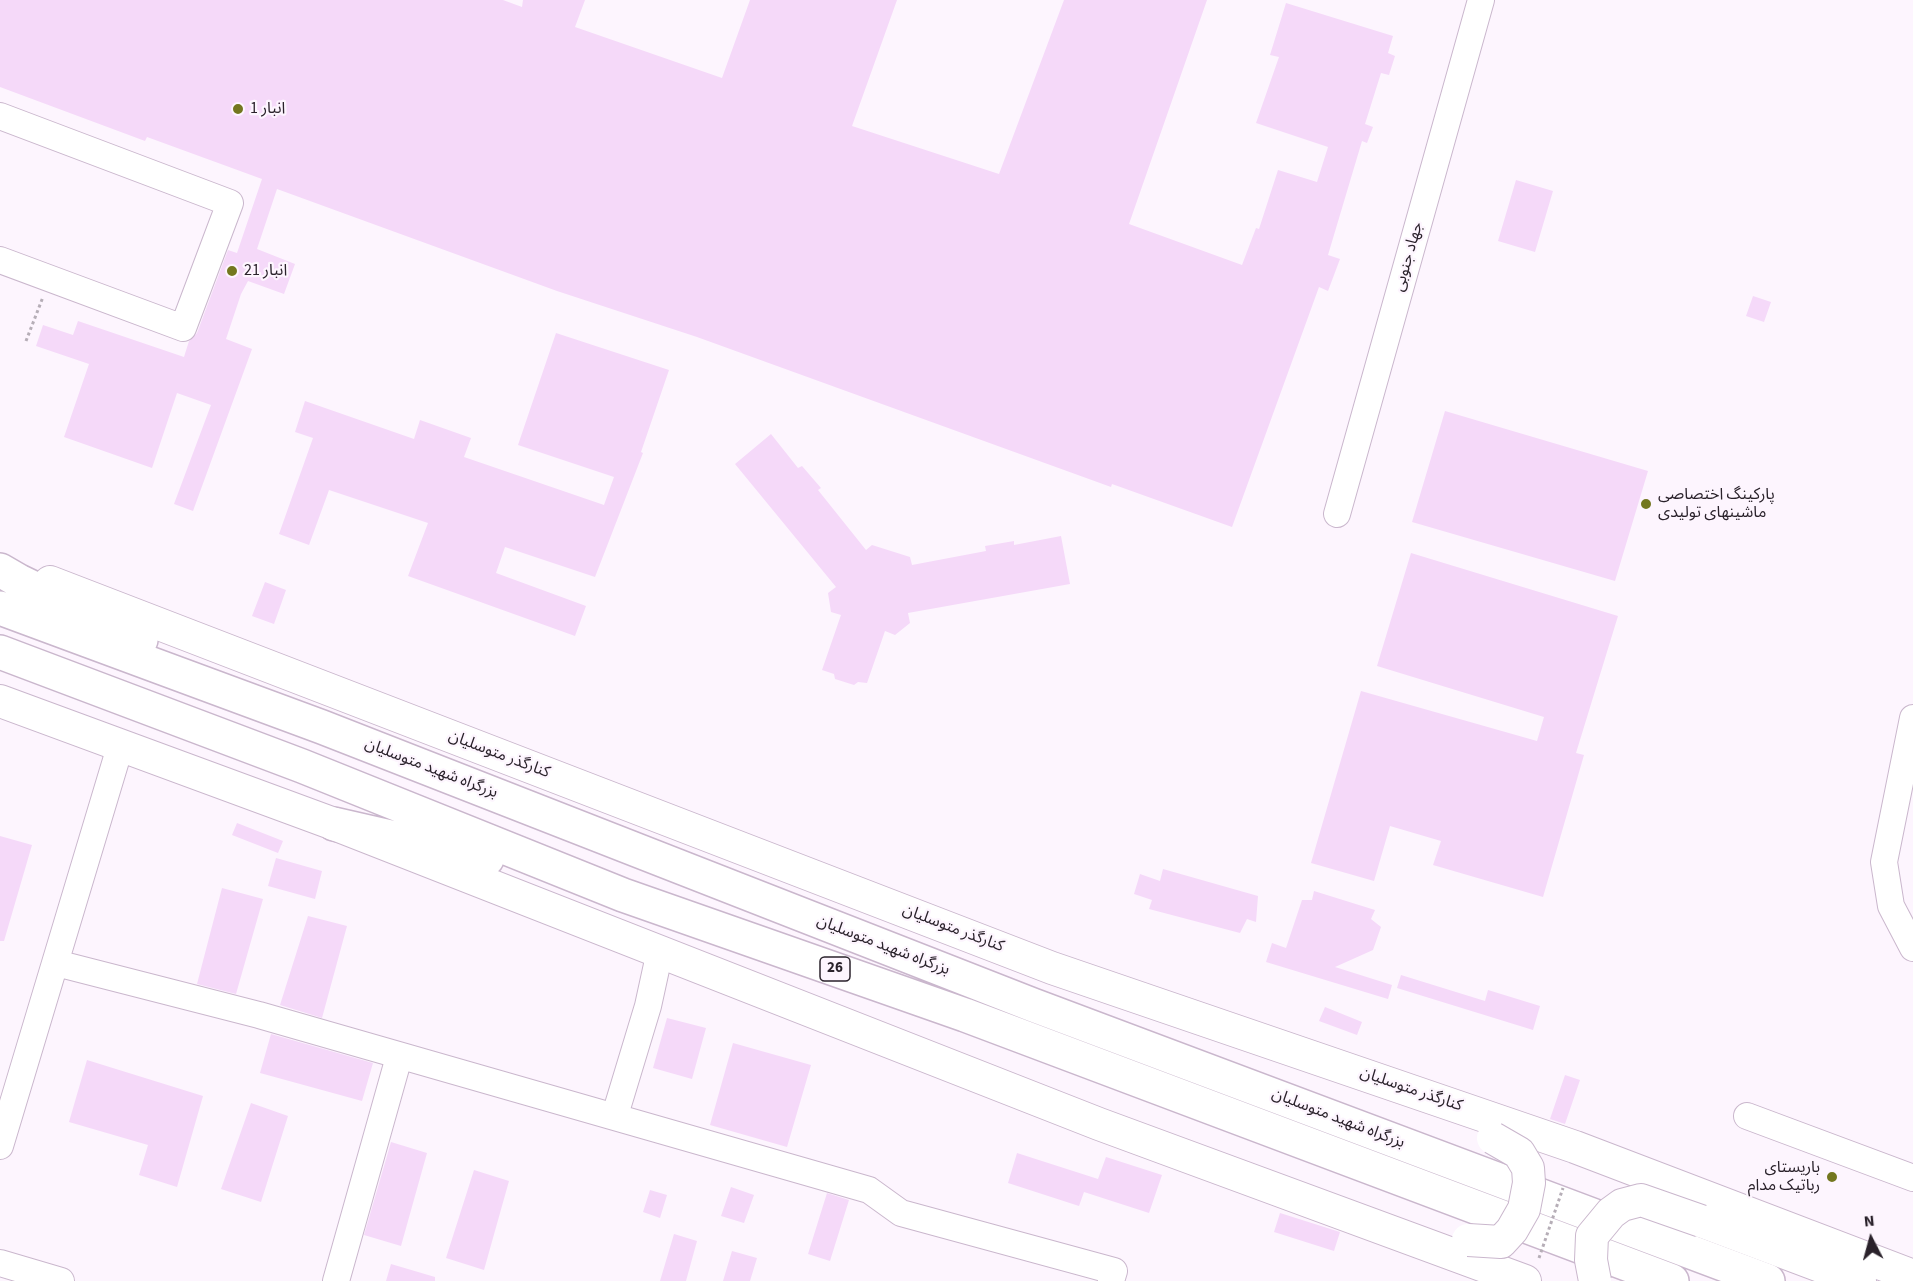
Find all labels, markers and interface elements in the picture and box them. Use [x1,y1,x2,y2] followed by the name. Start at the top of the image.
[250,99,285,119] place label: انبار 1
[231,102,245,116] marker: انبار 1
[1390,220,1428,294] street label: جهاد جنوبی
[244,261,287,281] place label: انبار 21
[225,264,239,278] marker: انبار 21
[1658,485,1775,523] place label: پارکینگ اختصاصی ماشینهای تولیدی
[1639,497,1653,511] marker: پارکینگ اختصاصی ماشینهای تولیدی
[446,727,552,783] street label: کنارگذر متوسلیان
[362,735,500,803] street label: بزرگراه شهید متوسلیان
[900,901,1006,957] street label: کنارگذر متوسلیان
[814,912,952,980] street label: بزرگراه شهید متوسلیان
[820,957,850,981] road number: 26
[1357,1064,1465,1116] street label: کنارگذر متوسلیان
[1269,1085,1407,1153] street label: بزرگراه شهید متوسلیان
[1748,1158,1820,1196] place label: باریستای رباتیک مدام
[1825,1170,1839,1184] marker: باریستای رباتیک مدام
[1841,1209,1901,1269] north arrow
[1863,1210,1876,1233] text: N

